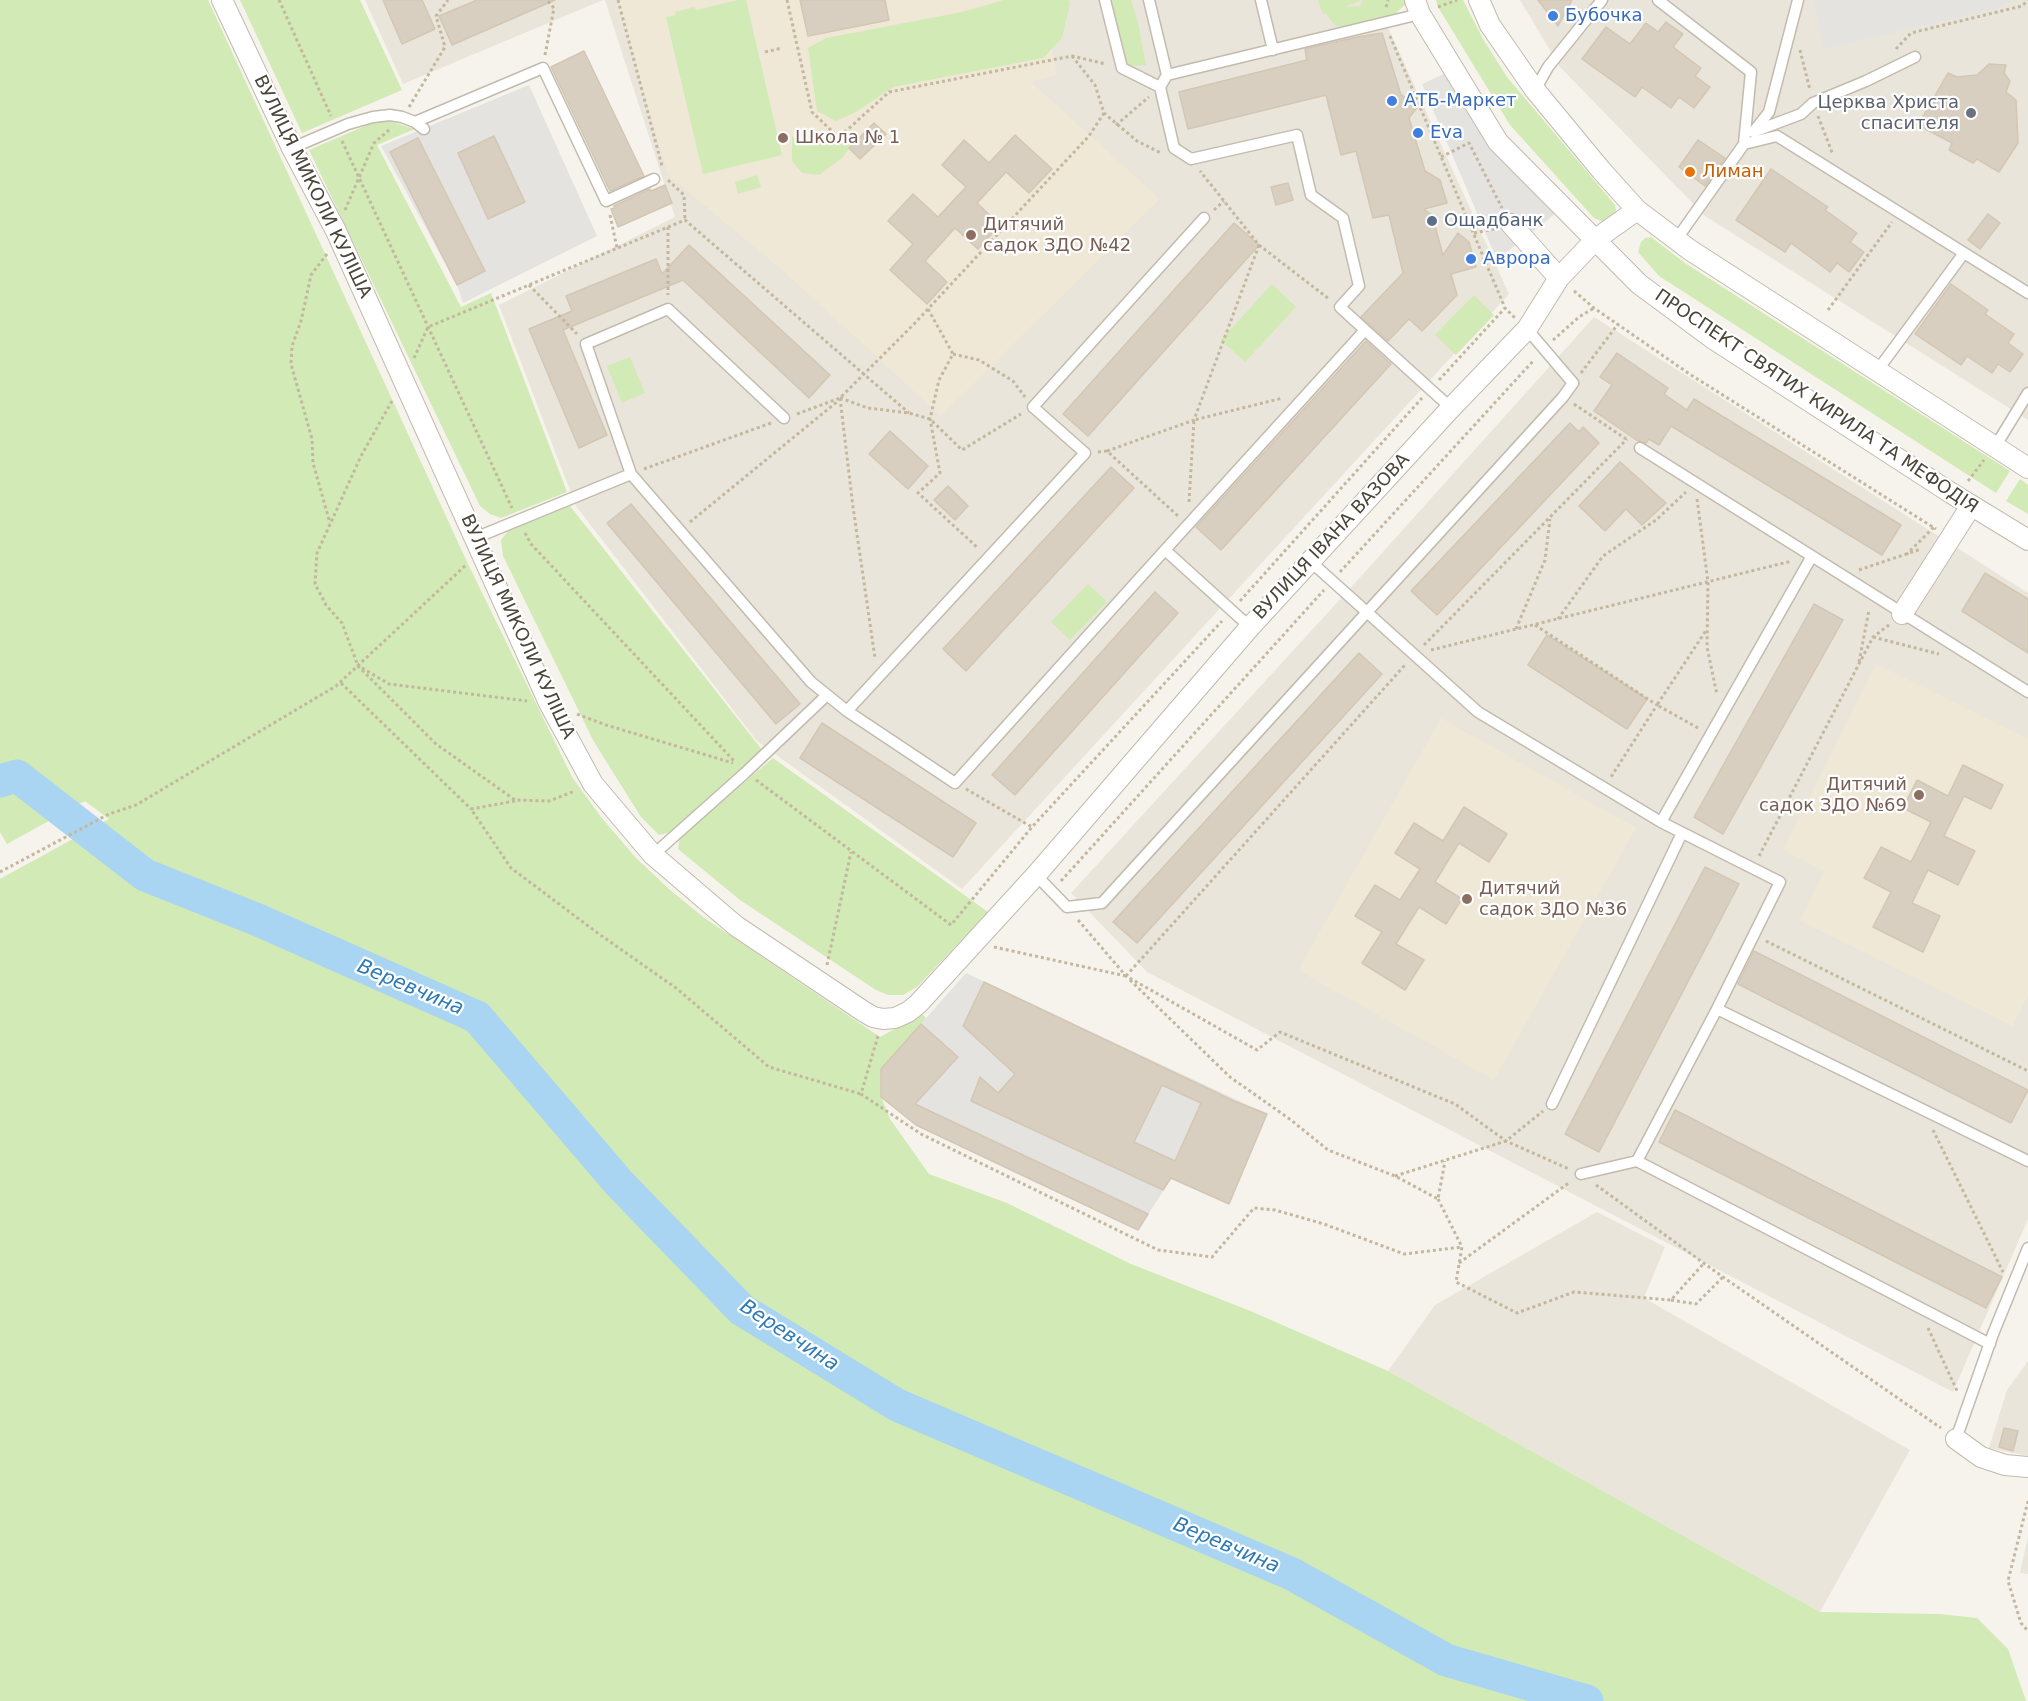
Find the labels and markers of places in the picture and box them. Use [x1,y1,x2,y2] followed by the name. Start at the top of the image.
[1565,5,1643,27] place label: Бубочка
[1546,9,1560,23] marker: Бубочка
[1404,90,1517,112] place label: АТБ-Маркет
[1817,92,1959,134] place label: Церква Христа спасителя
[1385,94,1399,108] marker: АТБ-Маркет
[1964,106,1978,120] marker: Церква Христа спасителя
[1430,122,1463,144] place label: Eva
[1411,126,1425,140] marker: Eva
[795,127,900,149] place label: Школа № 1
[776,131,790,145] marker: Школа № 1
[1702,161,1764,183] place label: Лиман
[1683,165,1697,179] marker: Лиман
[1444,210,1543,232] place label: Ощадбанк
[983,214,1131,256] place label: Дитячий садок ЗДО №42
[1425,214,1439,228] marker: Ощадбанк
[964,228,978,242] marker: Дитячий садок ЗДО №42
[1483,248,1551,270] place label: Аврора
[1464,252,1478,266] marker: Аврора
[1759,774,1907,816] place label: Дитячий садок ЗДО №69
[1912,788,1926,802] marker: Дитячий садок ЗДО №69
[1479,878,1627,920] place label: Дитячий садок ЗДО №36
[1460,892,1474,906] marker: Дитячий садок ЗДО №36

